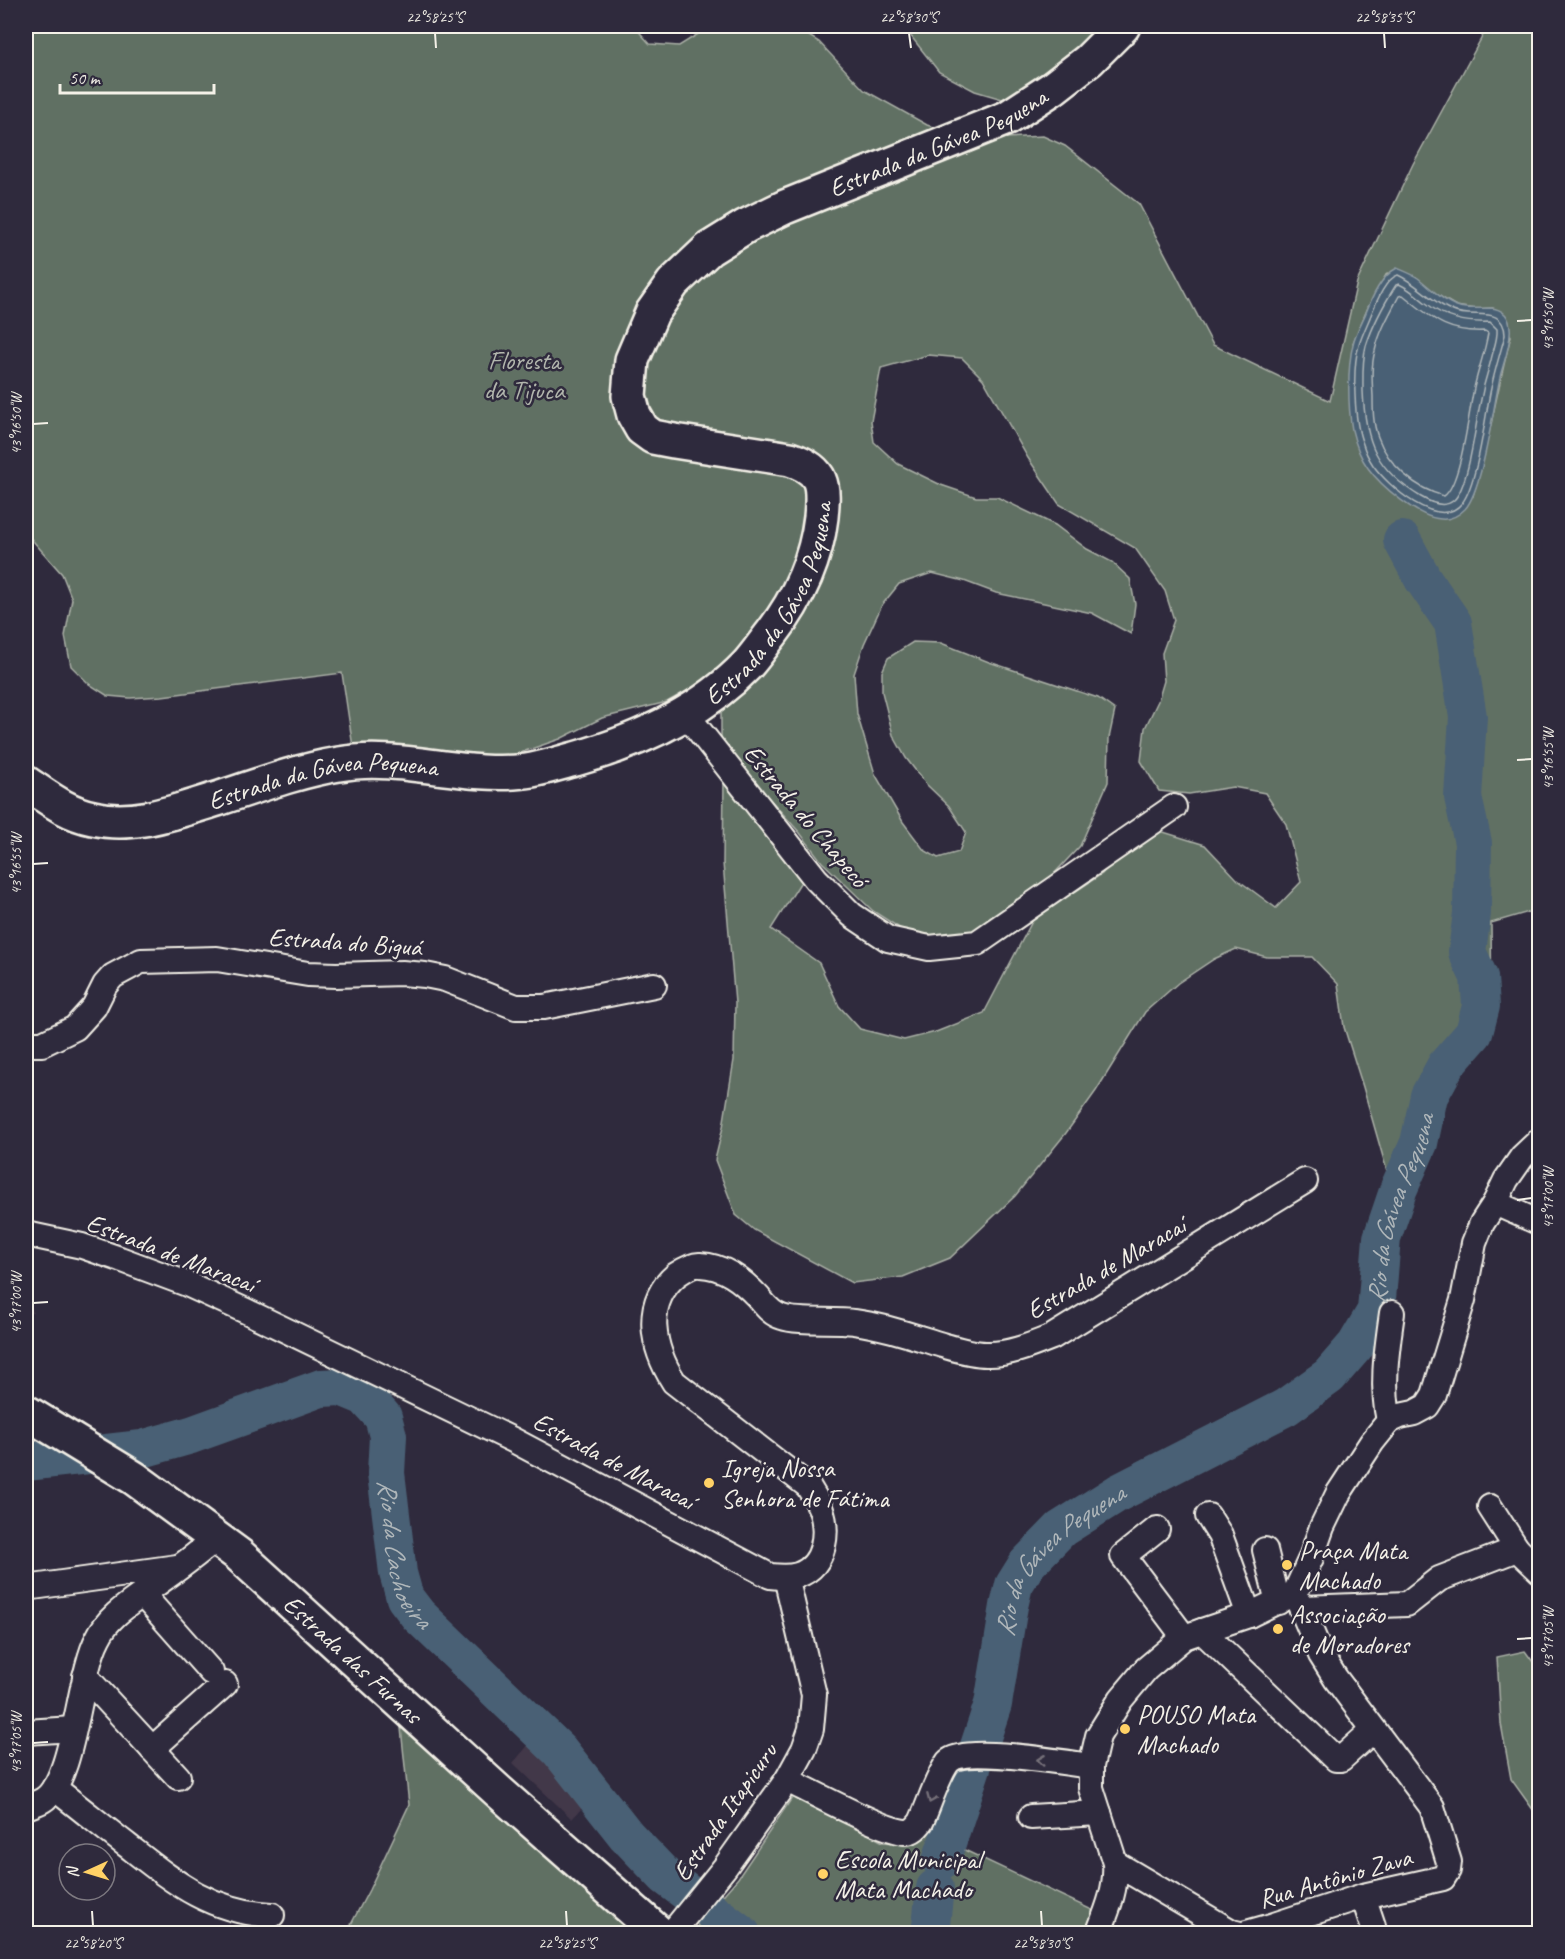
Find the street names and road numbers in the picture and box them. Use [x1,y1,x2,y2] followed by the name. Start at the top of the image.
[824,79,1055,204] street label: Estrada da Gávea Pequena
[698,499,839,712] street label: Estrada da Gávea Pequena
[737,738,878,897] street label: Estrada do Chapecó
[204,745,442,817] street label: Estrada da Gávea Pequena
[267,920,425,964] street label: Estrada do Biguá
[82,1206,265,1302] street label: Estrada de Maracaí
[1020,1207,1196,1327] street label: Estrada de Maracaí
[527,1405,705,1520] street label: Estrada de Maracaí
[277,1587,431,1732] street label: Estrada das Furnas
[665,1735,785,1887] street label: Estrada Itapicuru
[1254,1840,1417,1916] street label: Rua Antônio Zava

